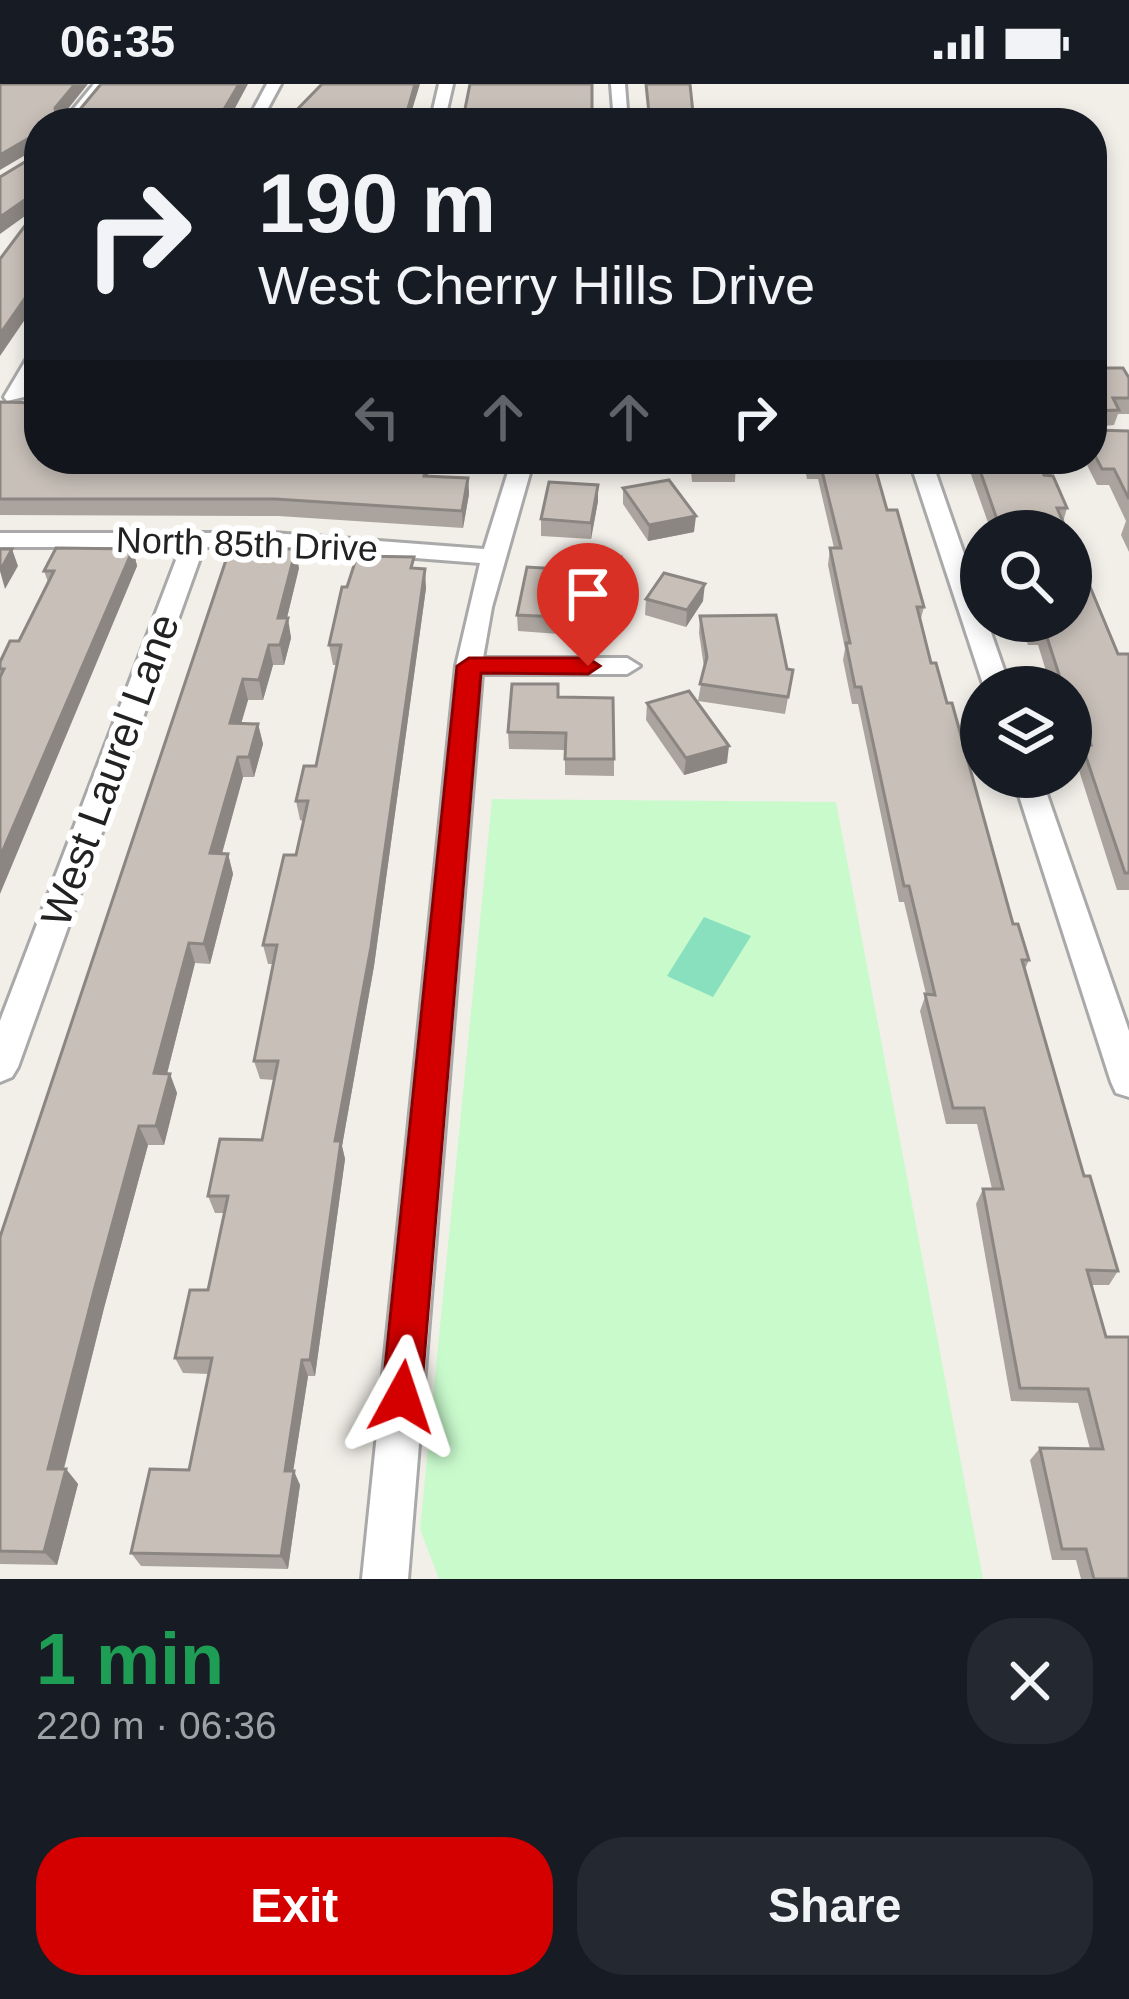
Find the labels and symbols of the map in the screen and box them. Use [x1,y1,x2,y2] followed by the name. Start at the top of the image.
[115,519,379,569] street label: North 85th Drive
[537,543,639,666] pin
[32,608,188,932] street label: West Laurel Lane
[339,1334,465,1460] position arrow

